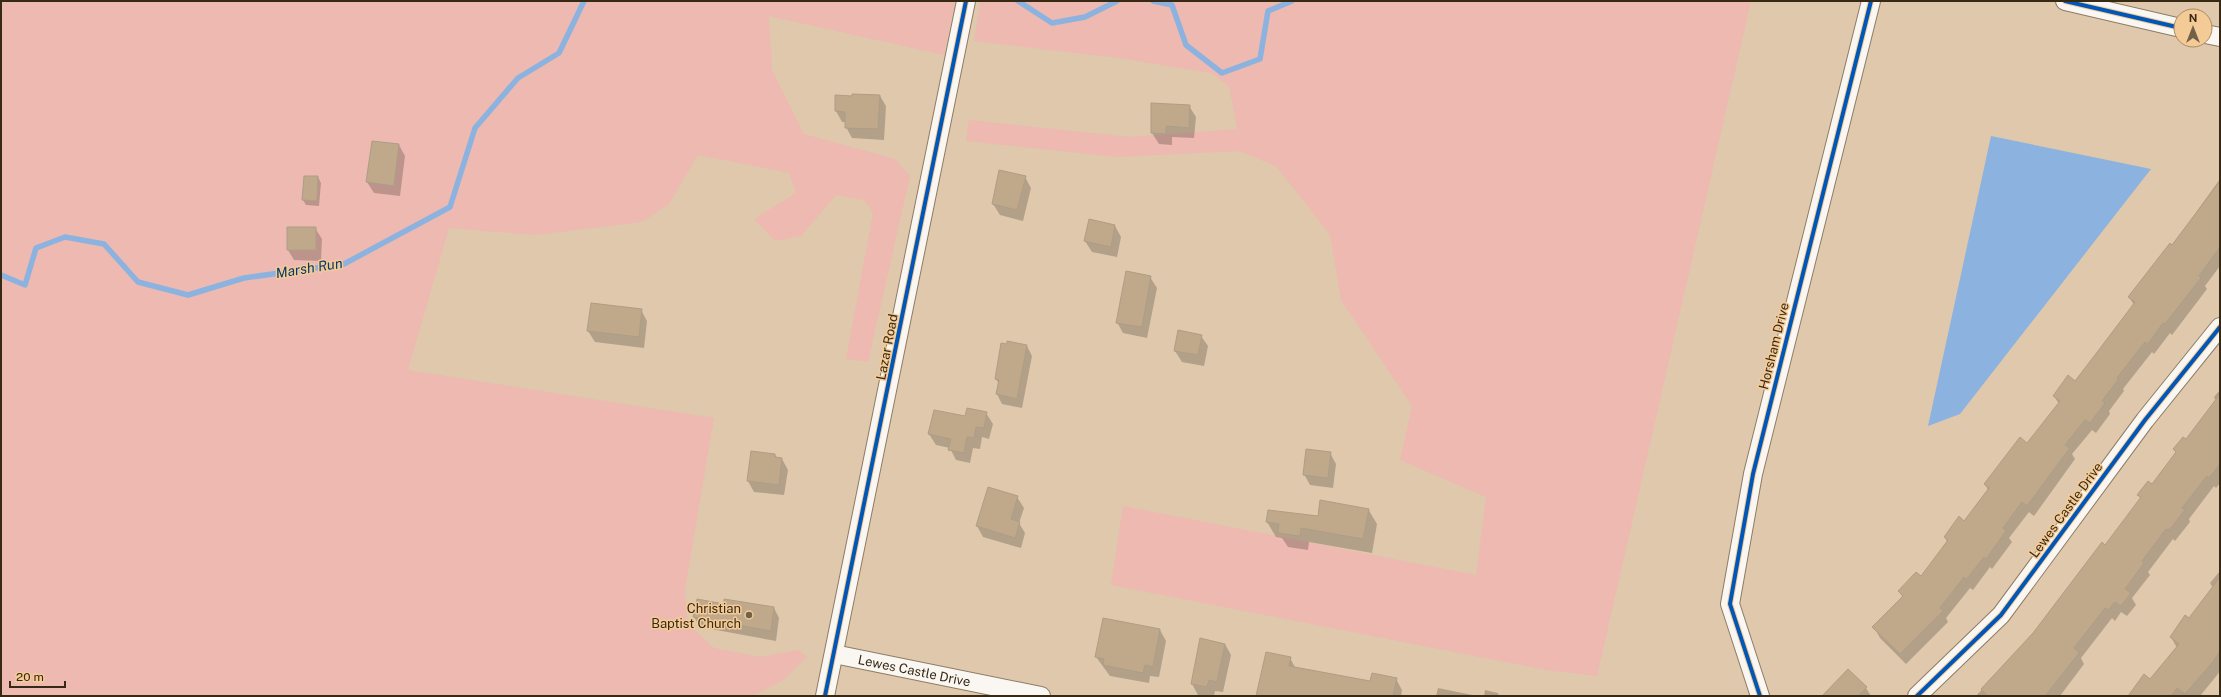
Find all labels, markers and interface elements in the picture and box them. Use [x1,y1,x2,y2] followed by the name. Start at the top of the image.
[2173,8,2213,48] north arrow
[2189,12,2197,24] text: N
[274,255,344,281] water label: Marsh Run
[1756,301,1792,391] street label: Horsham Drive
[873,313,901,381] street label: Lazar Road
[2026,459,2106,561] street label: Lewes Castle Drive
[651,601,741,631] place label: Christian Baptist Church
[744,610,754,620] marker: Christian Baptist Church
[857,652,972,689] street label: Lewes Castle Drive
[10,663,65,689] scale bar
[16,670,44,684] text: 20 m

